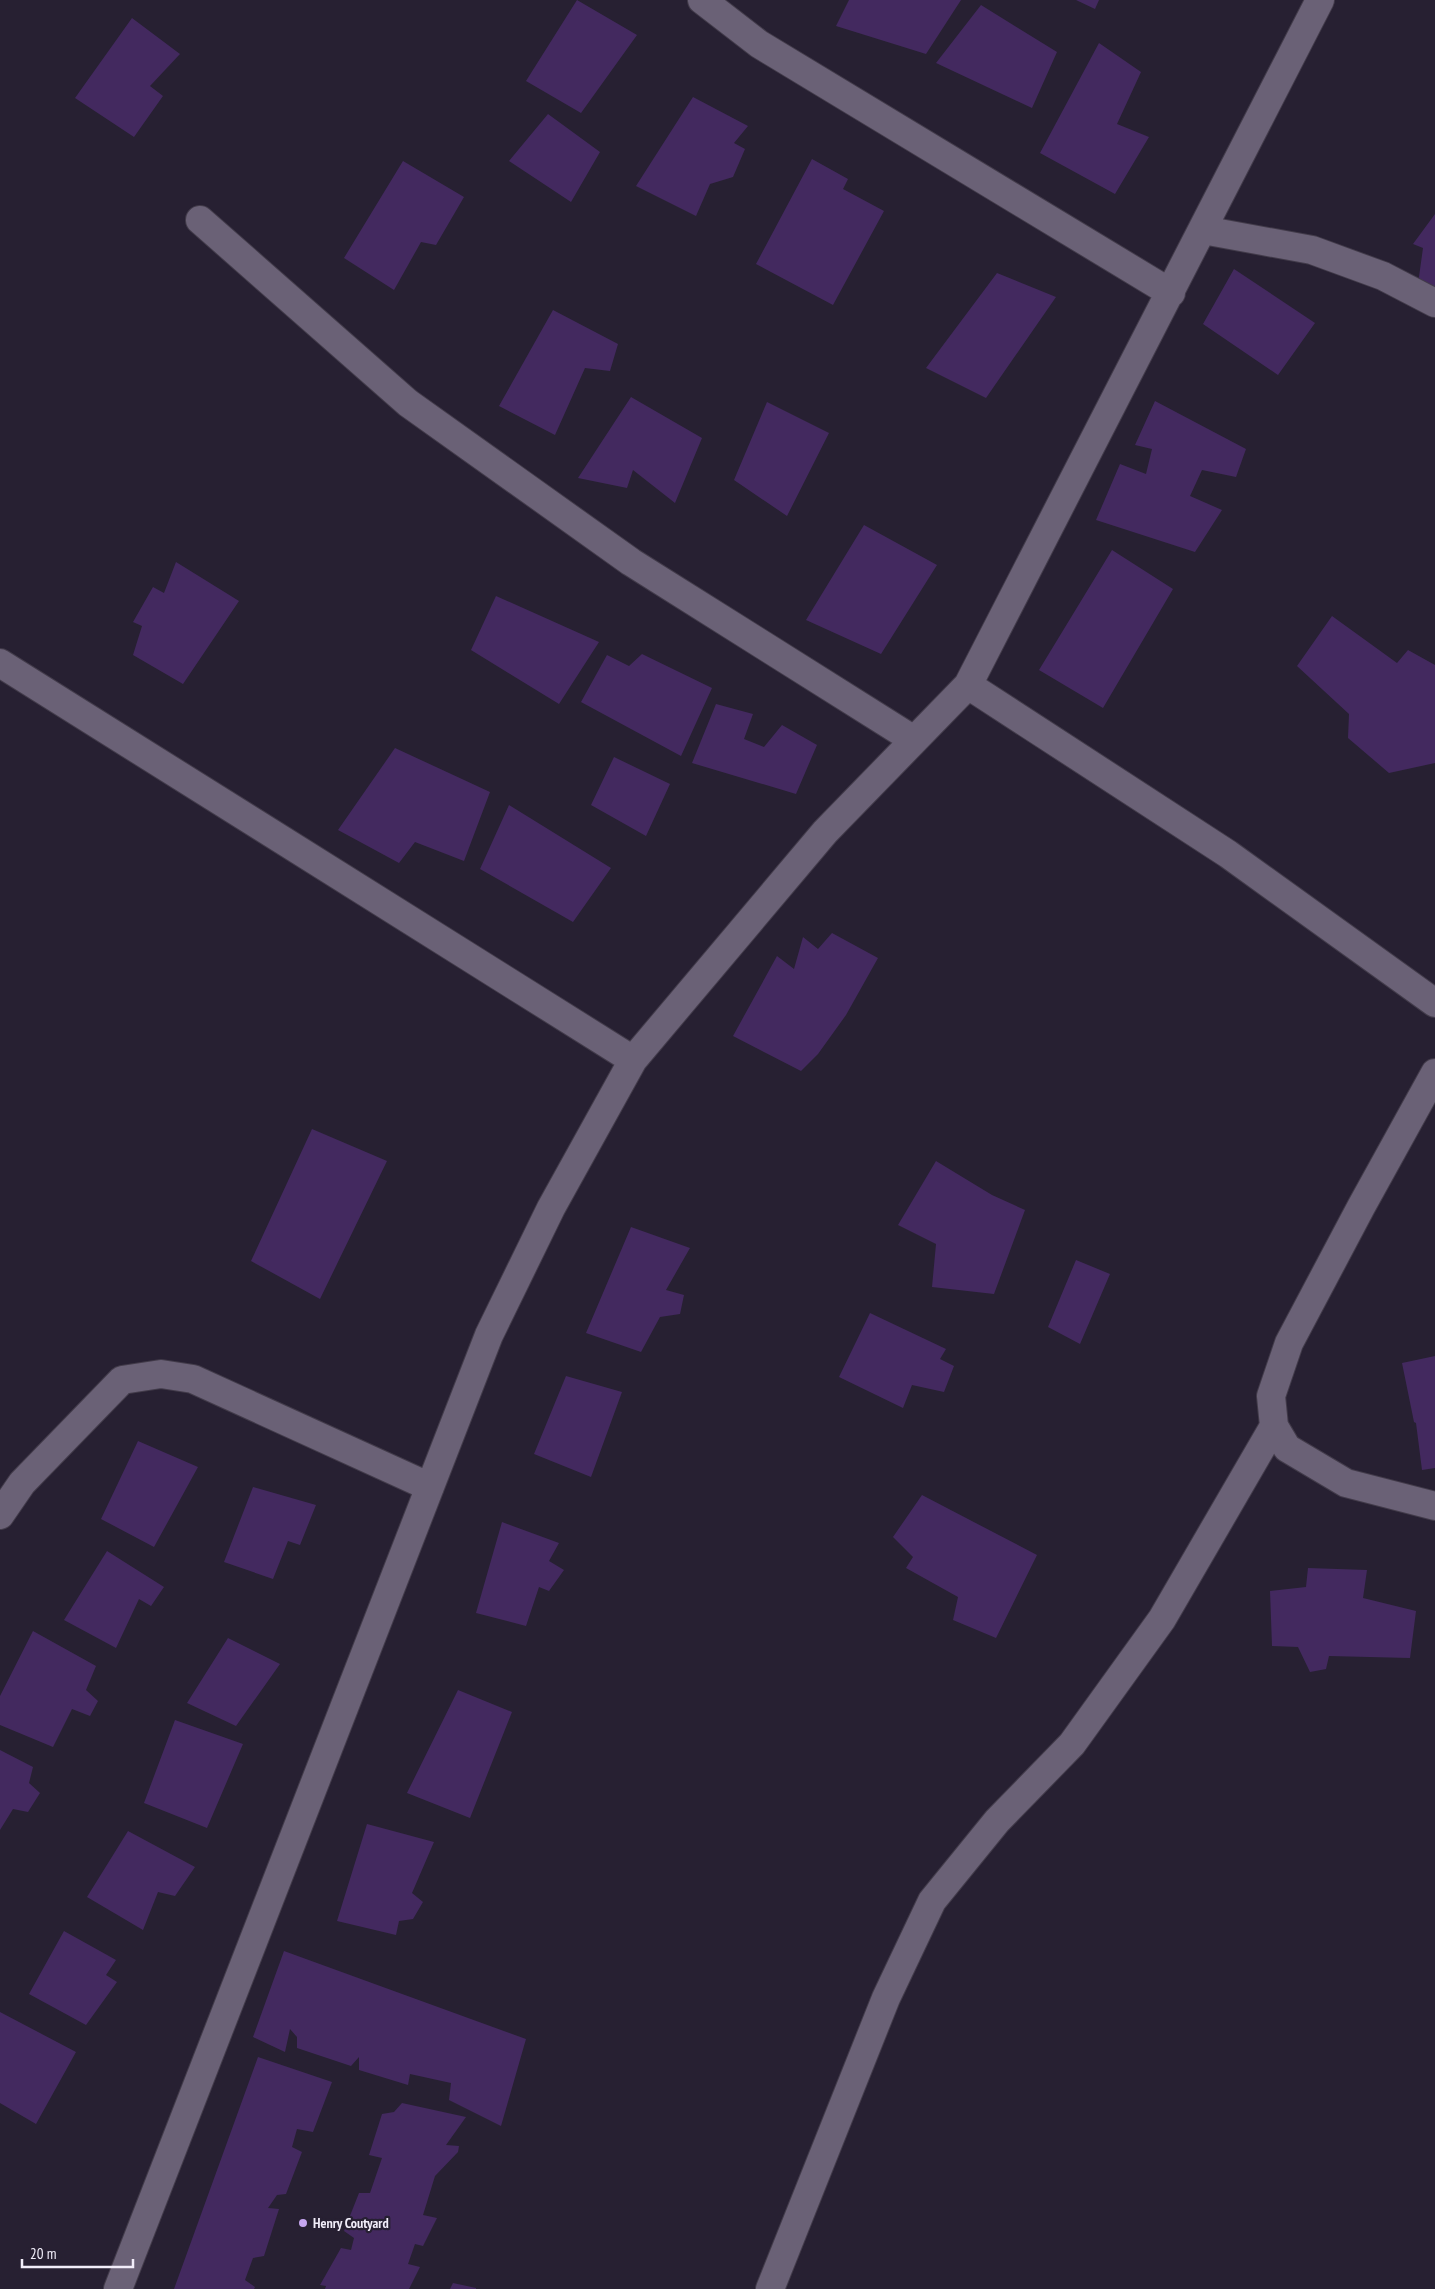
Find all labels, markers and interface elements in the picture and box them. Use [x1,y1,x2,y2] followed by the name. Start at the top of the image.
[313,2214,389,2232] place label: Henry Coutyard
[297,2217,309,2229] marker: Henry Coutyard
[22,2236,134,2268] scale bar
[30,2244,56,2263] text: 20 m

